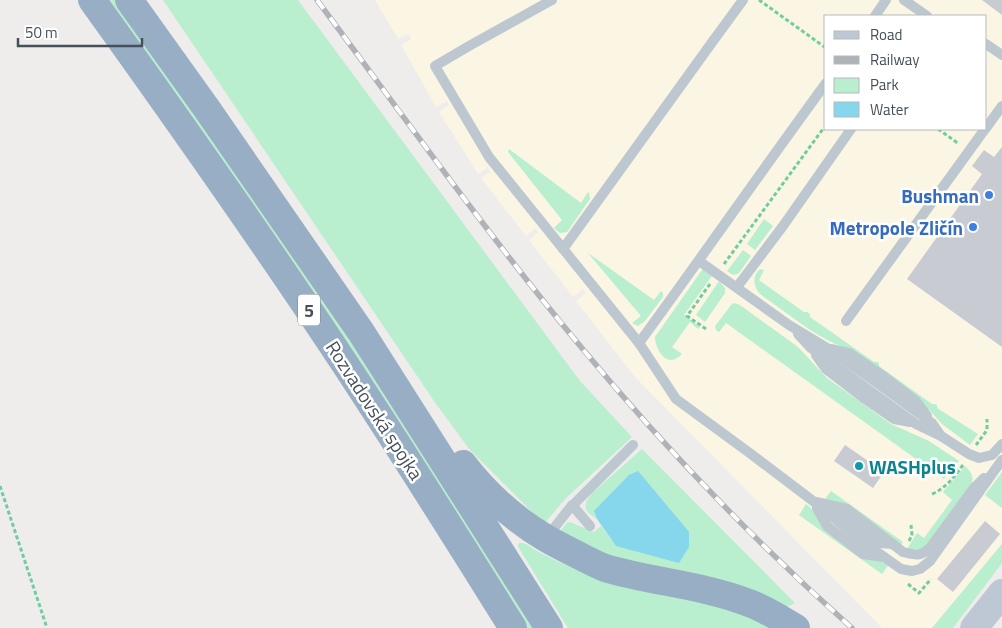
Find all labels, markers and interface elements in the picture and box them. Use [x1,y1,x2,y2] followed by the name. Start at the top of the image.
[18,15,141,47] scale bar
[824,15,987,130] legend
[25,21,58,44] text: 50 m
[870,23,902,46] text: Road
[870,48,920,71] text: Railway
[870,73,899,96] text: Park
[870,98,909,121] text: Water
[901,181,979,210] place label: Bushman
[983,189,995,201] marker: Bushman
[830,213,963,242] place label: Metropole Zličín
[967,221,979,233] marker: Metropole Zličín
[298,294,320,326] road number: 5
[319,335,431,486] street label: Rozvadovská spojka
[869,452,956,481] place label: WASHplus
[853,460,865,472] marker: WASHplus

